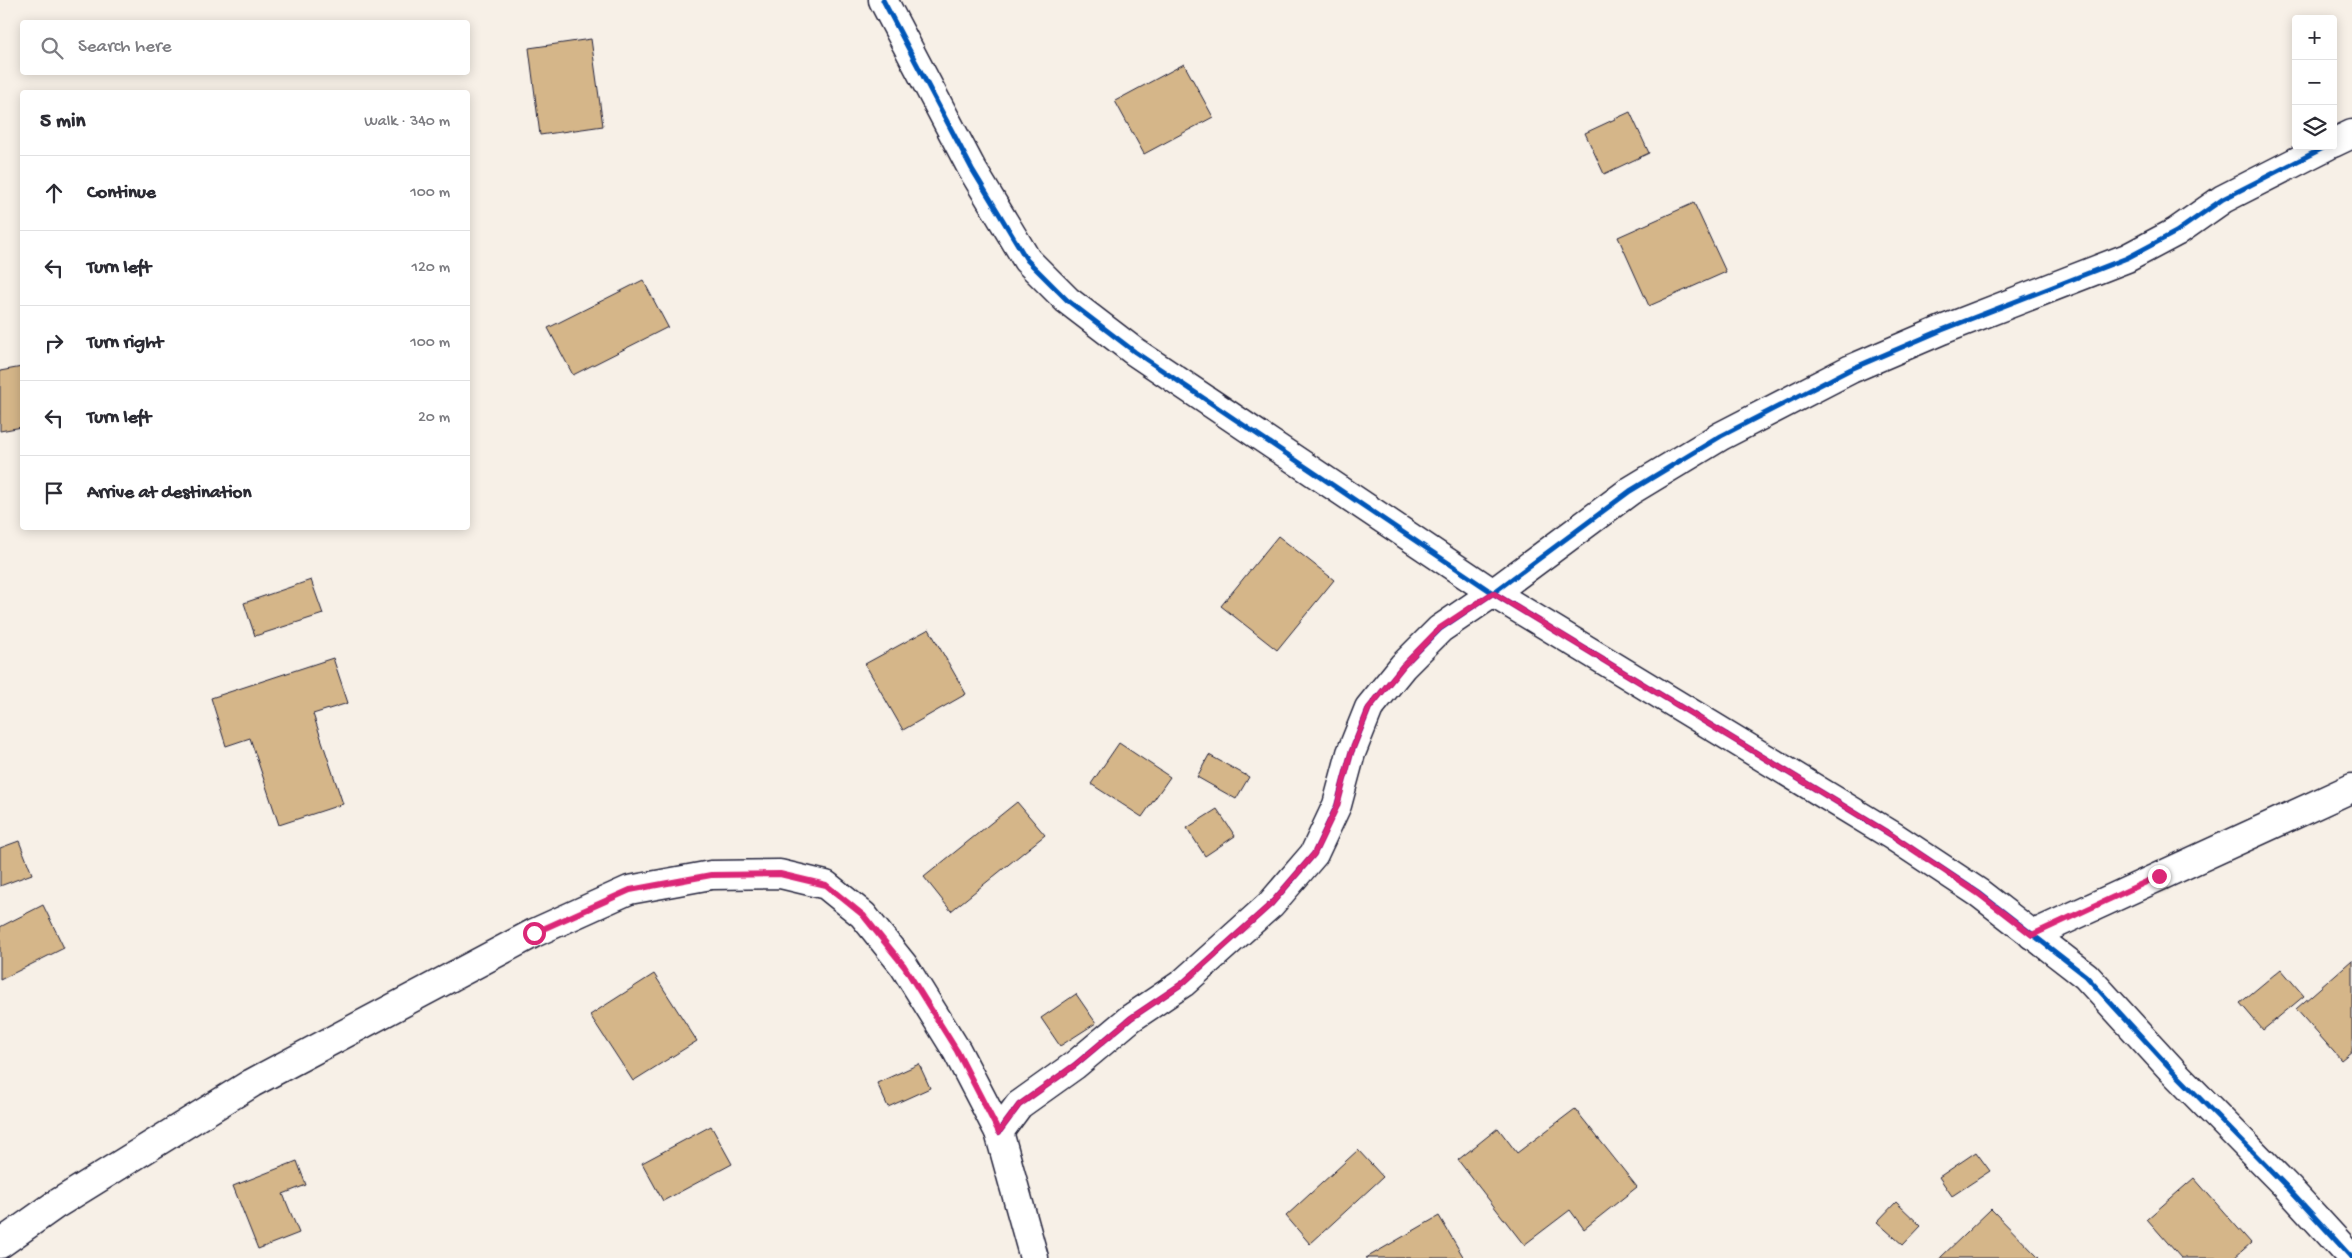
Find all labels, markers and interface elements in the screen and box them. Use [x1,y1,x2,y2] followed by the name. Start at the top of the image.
[2292,15,2337,150] map controls
[2292,15,2337,60] button: +
[20,20,470,75] search box
[38,34,66,62] icon: search
[78,36,172,59] text: Search here
[2292,60,2337,105] button: −
[2292,105,2337,150] button: layers
[40,110,85,135] text: 5 min
[364,113,450,132] text: Walk · 340 m
[40,179,68,207] icon: ahead
[87,182,156,205] text: Continue
[410,184,450,203] text: 100 m
[40,254,68,282] icon: left
[87,257,151,280] text: Turn left
[411,259,450,278] text: 120 m
[40,329,68,357] icon: right
[87,332,163,355] text: Turn right
[410,334,450,353] text: 100 m
[40,404,68,432] icon: left
[87,407,151,430] text: Turn left
[418,409,450,428] text: 20 m
[40,479,68,507] icon: arrive
[87,482,251,505] text: Arrive at destination
[2148,865,2171,888] route end
[523,922,546,945] route start

